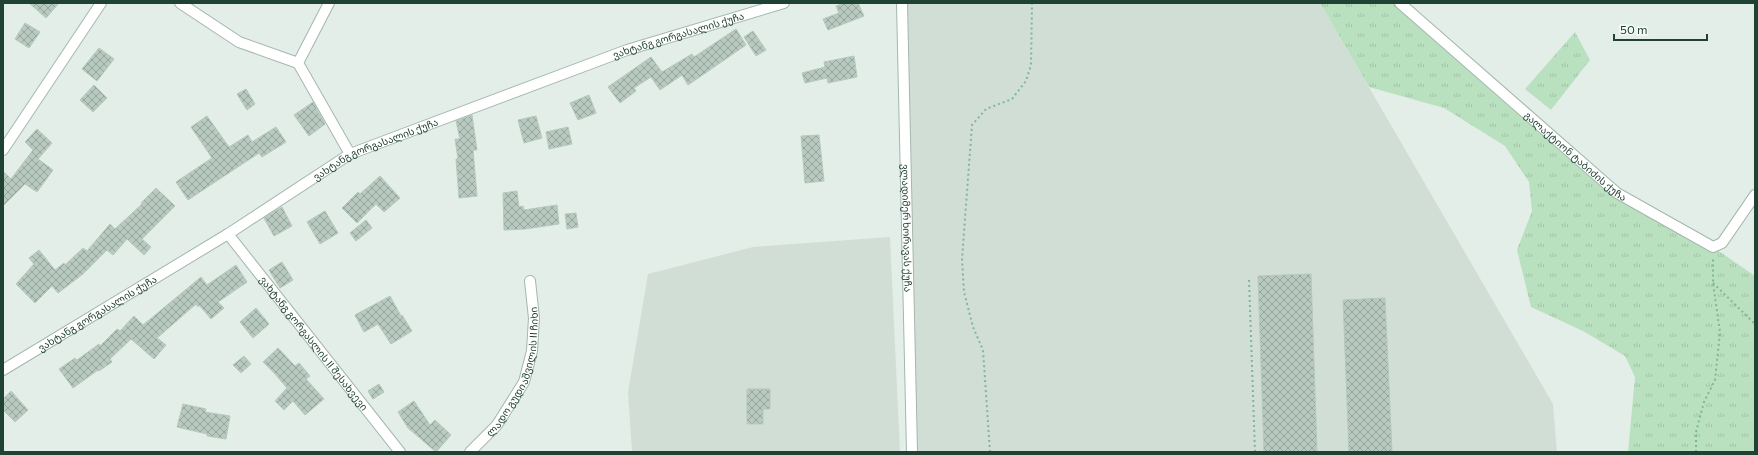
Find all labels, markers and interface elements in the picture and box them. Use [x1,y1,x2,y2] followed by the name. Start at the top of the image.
[611,9,745,62] street label: ვახტანგ გორგასალის ქუჩა
[1614,16,1707,42] scale bar
[1620,22,1648,36] text: 50 m
[1521,109,1629,203] street label: გალაქტიონ ტაბიძის ქუჩა
[311,115,440,184] street label: ვახტანგ გორგასალის ქუჩა
[899,164,914,292] street label: ვლადიმერ ხორავას ქუჩა
[36,273,159,354] street label: ვახტანგ გორგასალის ქუჩა
[257,274,371,413] street label: ვახტანგ გორგასლის II შესახვევი
[483,306,540,439] street label: ლადო გუდიაშვილის II ჩიხი

